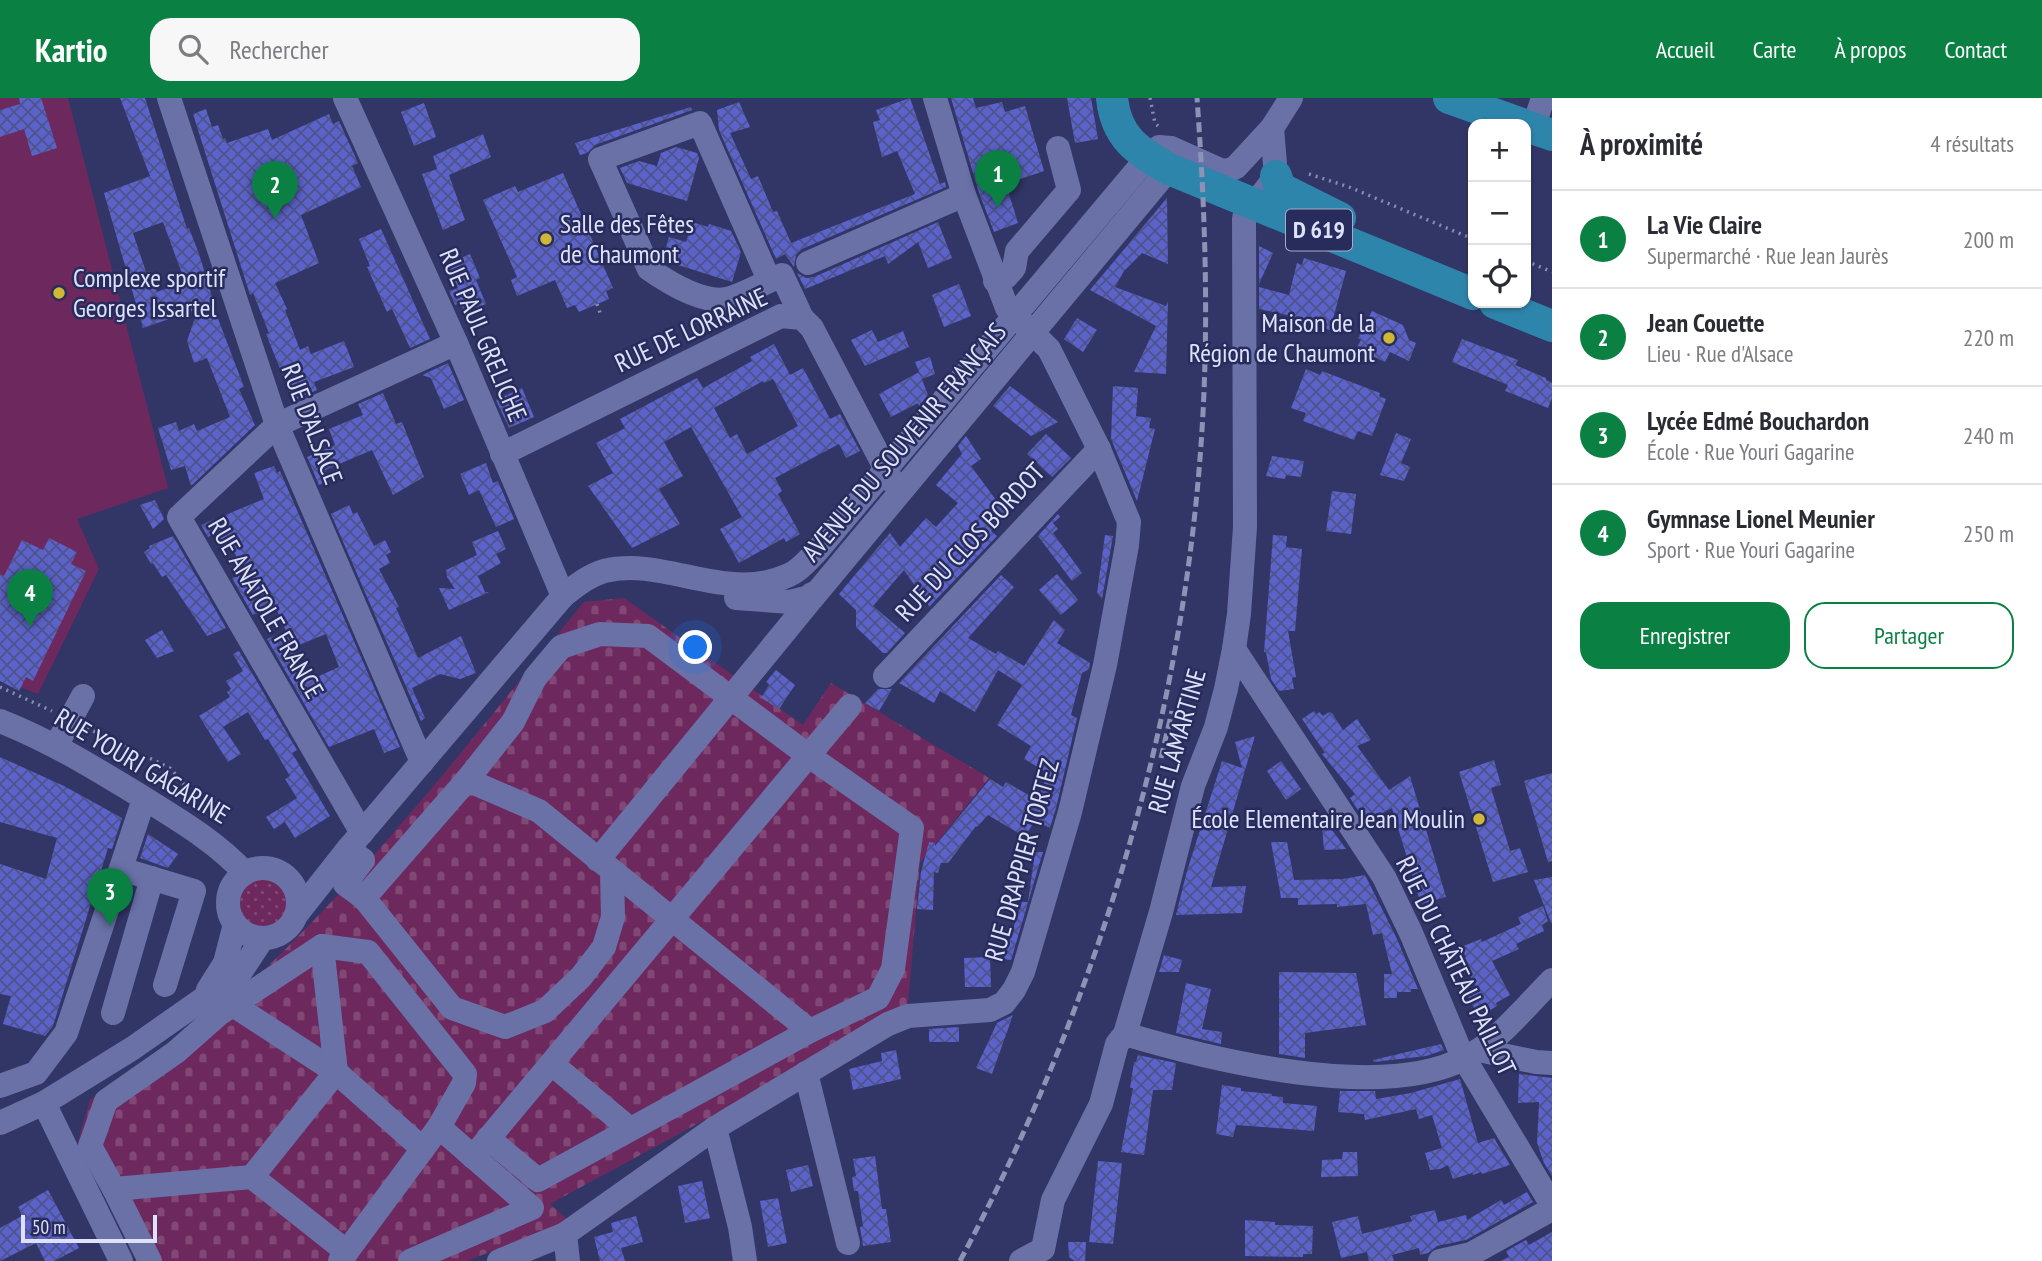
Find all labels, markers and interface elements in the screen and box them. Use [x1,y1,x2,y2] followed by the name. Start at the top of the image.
[150,18,640,81] search box
[35,28,108,71] text: Kartio
[174,30,212,68] icon: search
[230,33,329,66] text: Rechercher
[1656,34,1715,65] text: Accueil
[1753,34,1796,65] text: Carte
[1834,34,1906,65] text: À propos
[1944,34,2007,65] text: Contact
[1468,119,1531,308] map controls
[1468,119,1531,182] button: +
[1580,124,1703,163] text: À proximité
[1930,129,2014,158] text: 4 résultats
[975,150,1021,208] pin: 1
[252,161,298,219] pin: 2
[1468,182,1531,245] button: −
[560,207,694,270] place label: Salle des Fêtes de Chaumont
[1647,208,1762,241] text: La Vie Claire
[1286,210,1352,250] road number: D 619
[1598,225,1609,254] text: 1
[1963,225,2014,254] text: 200 m
[538,231,554,247] marker: Salle des Fêtes de Chaumont
[1647,241,1888,270] text: Supermarché · Rue Jean Jaurès
[432,243,535,426] street label: RUE PAUL GRELICHE
[1468,245,1531,308] button: locate
[73,261,226,324] place label: Complexe sportif Georges Issartel
[609,280,772,379] street label: RUE DE LORRAINE
[51,285,67,301] marker: Complexe sportif Georges Issartel
[1189,306,1375,369] place label: Maison de la Région de Chaumont
[1647,306,1765,339] text: Jean Couette
[794,316,1013,568] street label: AVENUE DU SOUVENIR FRANÇAIS
[1598,323,1609,352] text: 2
[1963,323,2014,352] text: 220 m
[1381,330,1397,346] marker: Maison de la Région de Chaumont
[1647,339,1793,368] text: Lieu · Rue d'Alsace
[274,359,351,489] street label: RUE D'ALSACE
[1647,404,1869,437] text: Lycée Edmé Bouchardon
[1598,421,1609,450] text: 3
[1963,421,2014,450] text: 240 m
[1647,437,1854,466] text: École · Rue Youri Gagarine
[888,455,1052,628] street label: RUE DU CLOS BORDOT
[1647,502,1875,535] text: Gymnase Lionel Meunier
[201,511,332,704] street label: RUE ANATOLE FRANCE
[1598,519,1609,548] text: 4
[1963,519,2014,548] text: 250 m
[1647,535,1855,564] text: Sport · Rue Youri Gagarine
[7,569,53,627] pin: 4
[1580,602,1790,669] button: Enregistrer
[1804,602,2014,669] button: Partager
[678,630,712,664] your location
[1140,665,1213,817] street label: RUE LAMARTINE
[49,700,236,831] street label: RUE YOURI GAGARINE
[977,755,1066,965] street label: RUE DRAPPIER TORTEZ
[1191,802,1465,835] place label: École Elementaire Jean Moulin
[1471,811,1487,827] marker: École Elementaire Jean Moulin
[1389,851,1524,1081] street label: RUE DU CHÂTEAU PAILLOT
[87,868,133,926] pin: 3
[21,1212,158,1244] scale bar
[32,1215,66,1239] text: 50 m

